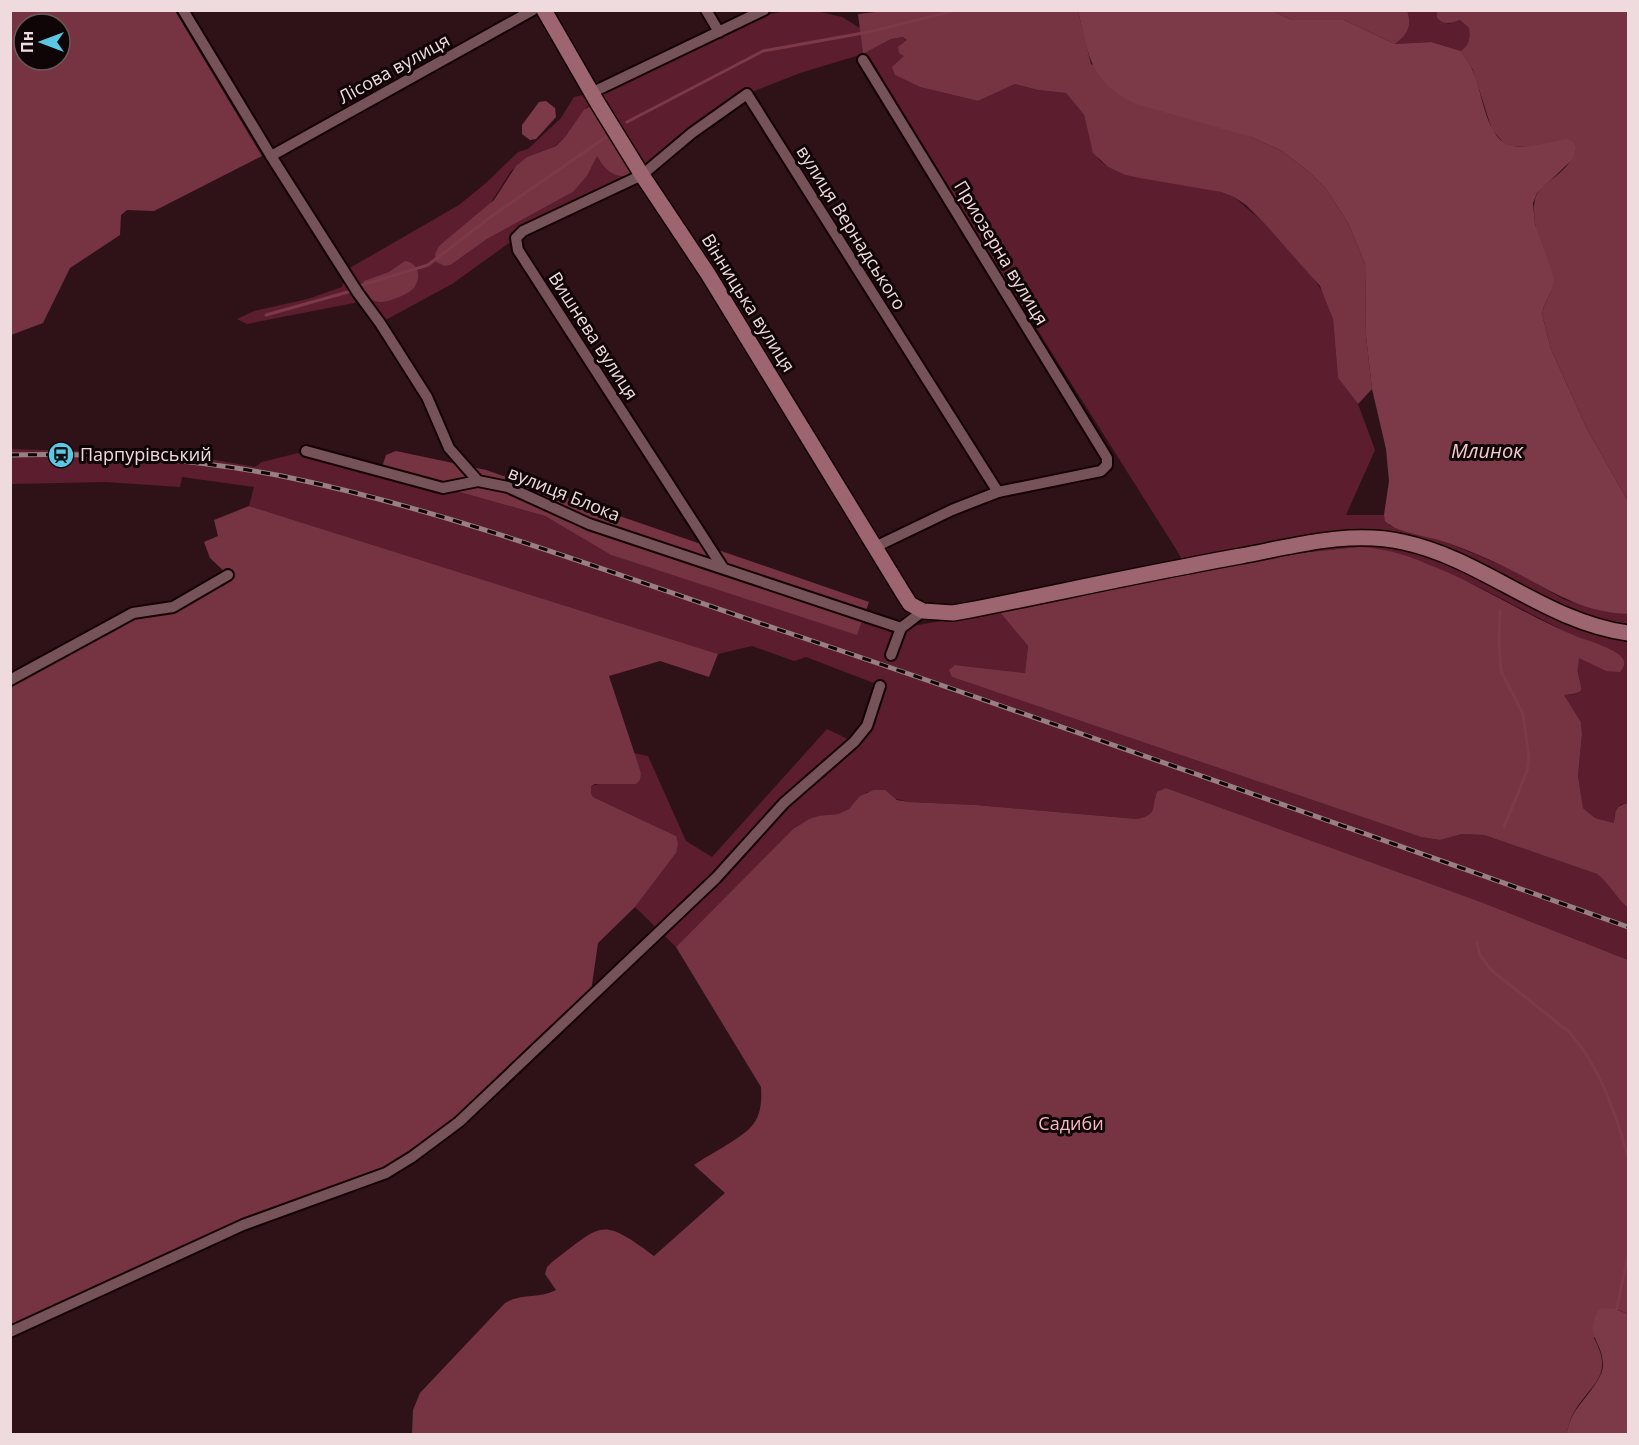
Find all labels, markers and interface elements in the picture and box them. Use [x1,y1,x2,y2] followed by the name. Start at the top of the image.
[12,12,72,72] north arrow
[333,28,454,109] street label: Лісова вулиця
[16,31,38,53] text: Пн
[791,141,912,314] street label: вулиця Вернадського
[949,176,1055,329] street label: Приозерна вулиця
[697,229,801,376] street label: Вінницька вулиця
[543,267,644,404] street label: Вишнева вулиця
[1451,437,1524,464] water label: Млинок
[46,440,76,470] station icon: Парпурівський
[80,442,212,466] place label: Парпурівський
[505,460,624,526] street label: вулиця Блока
[1038,1111,1104,1135] park label: Садиби

